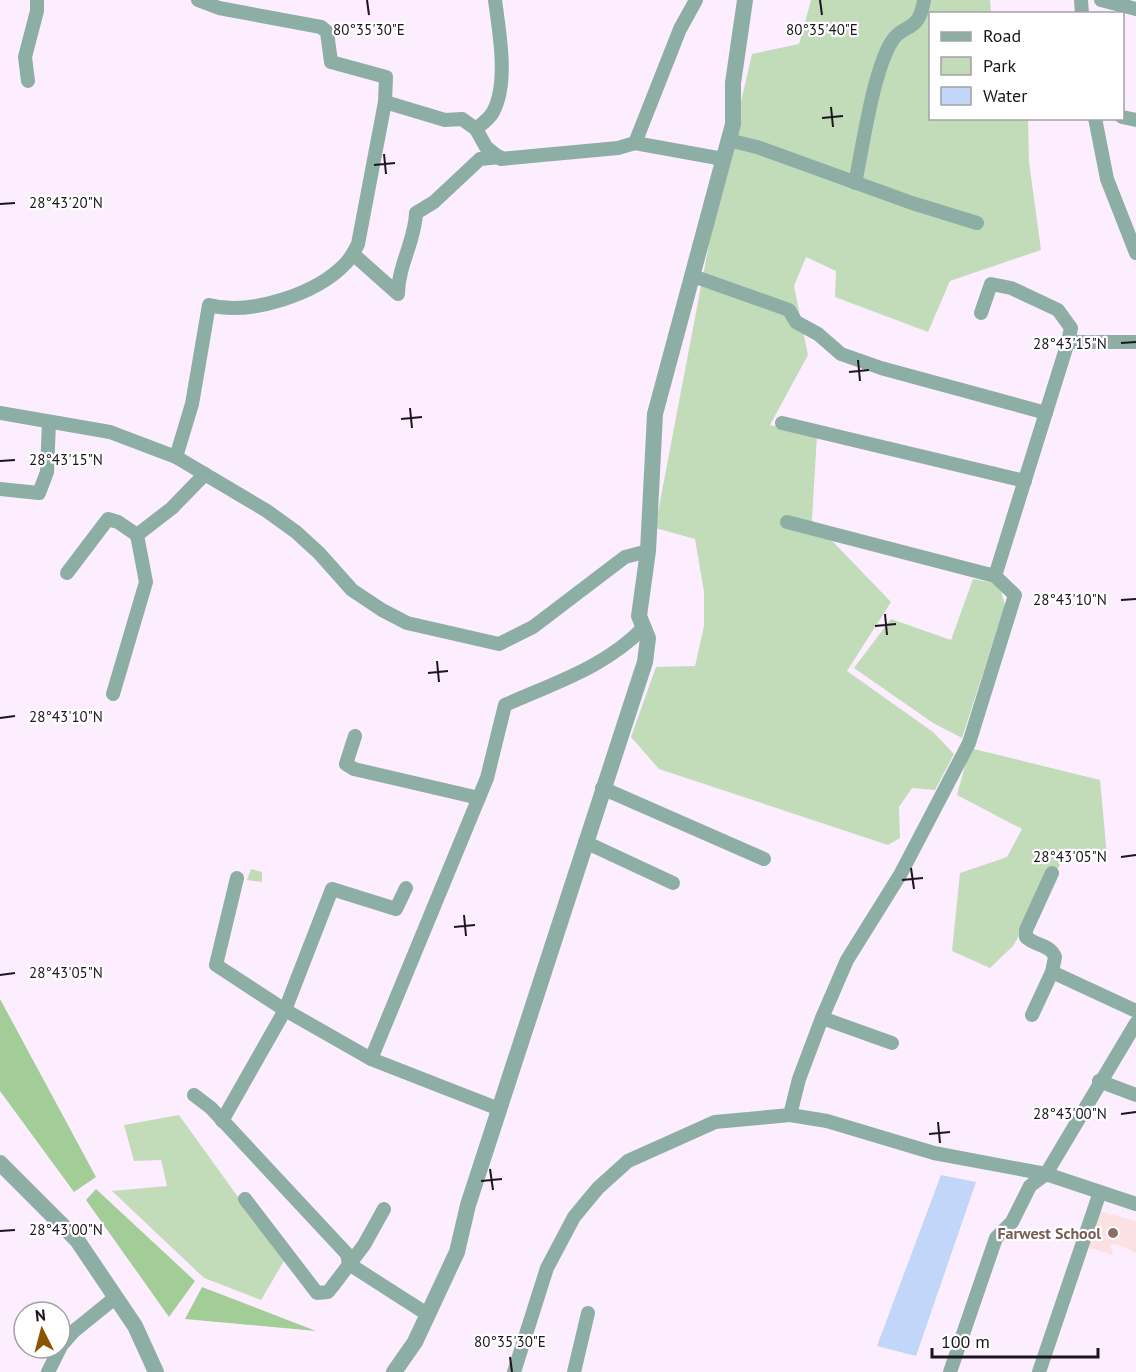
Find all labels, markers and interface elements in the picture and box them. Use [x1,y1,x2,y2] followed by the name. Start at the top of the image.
[929,12,1124,120] legend
[333,20,405,39] text: 80°35'30"E
[786,20,858,39] text: 80°35'40"E
[983,24,1021,47] text: Road
[983,54,1016,77] text: Park
[983,84,1027,107] text: Water
[29,193,103,212] text: 28°43'20"N
[1033,334,1107,353] text: 28°43'15"N
[29,450,103,469] text: 28°43'15"N
[1033,590,1107,609] text: 28°43'10"N
[29,707,103,726] text: 28°43'10"N
[1033,847,1107,866] text: 28°43'05"N
[29,963,103,982] text: 28°43'05"N
[1033,1104,1107,1123] text: 28°43'00"N
[29,1220,103,1239] text: 28°43'00"N
[997,1223,1101,1243] place label: Farwest School
[1106,1226,1120,1240] marker: Farwest School
[12,1300,72,1360] north arrow
[34,1305,47,1326] text: N
[932,1321,1098,1359] scale bar
[941,1330,990,1353] text: 100 m
[474,1332,546,1351] text: 80°35'30"E

